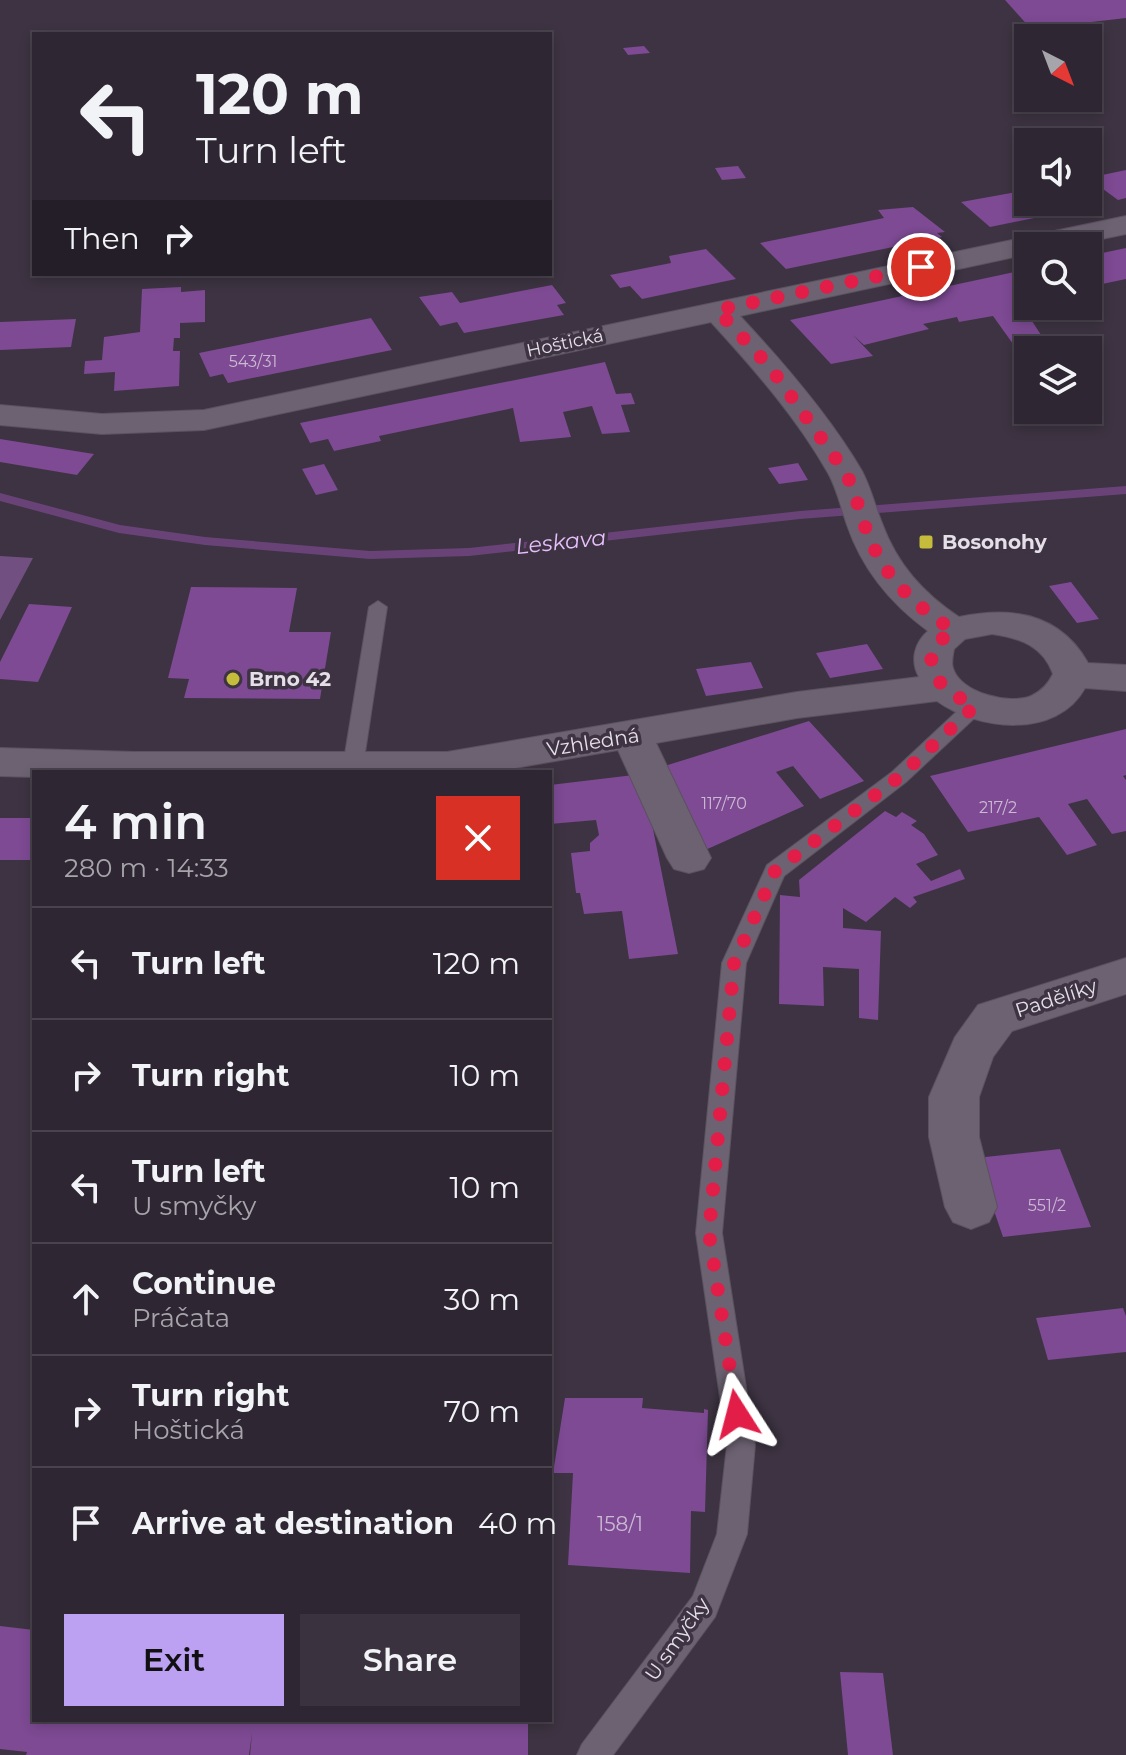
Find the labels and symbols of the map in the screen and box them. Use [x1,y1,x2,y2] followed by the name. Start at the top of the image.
[1014,24,1102,112] north arrow
[887,233,955,301] pin
[525,324,605,362] street label: Hoštická
[229,352,277,371] house number: 543/31
[514,524,608,560] water label: Leskava
[942,530,1048,554] place label: Bosonohy
[917,533,935,551] marker: Bosonohy
[249,667,331,691] place label: Brno 42
[224,670,242,688] marker: Brno 42
[545,723,641,761] street label: Vzhledná
[701,794,747,813] house number: 117/70
[979,798,1017,817] house number: 217/2
[1012,973,1100,1022] street label: Padělíky
[1028,1196,1066,1215] house number: 551/2
[695,1372,779,1456] position arrow
[597,1512,643,1536] house number: 158/1
[640,1593,714,1685] street label: U smyčky

